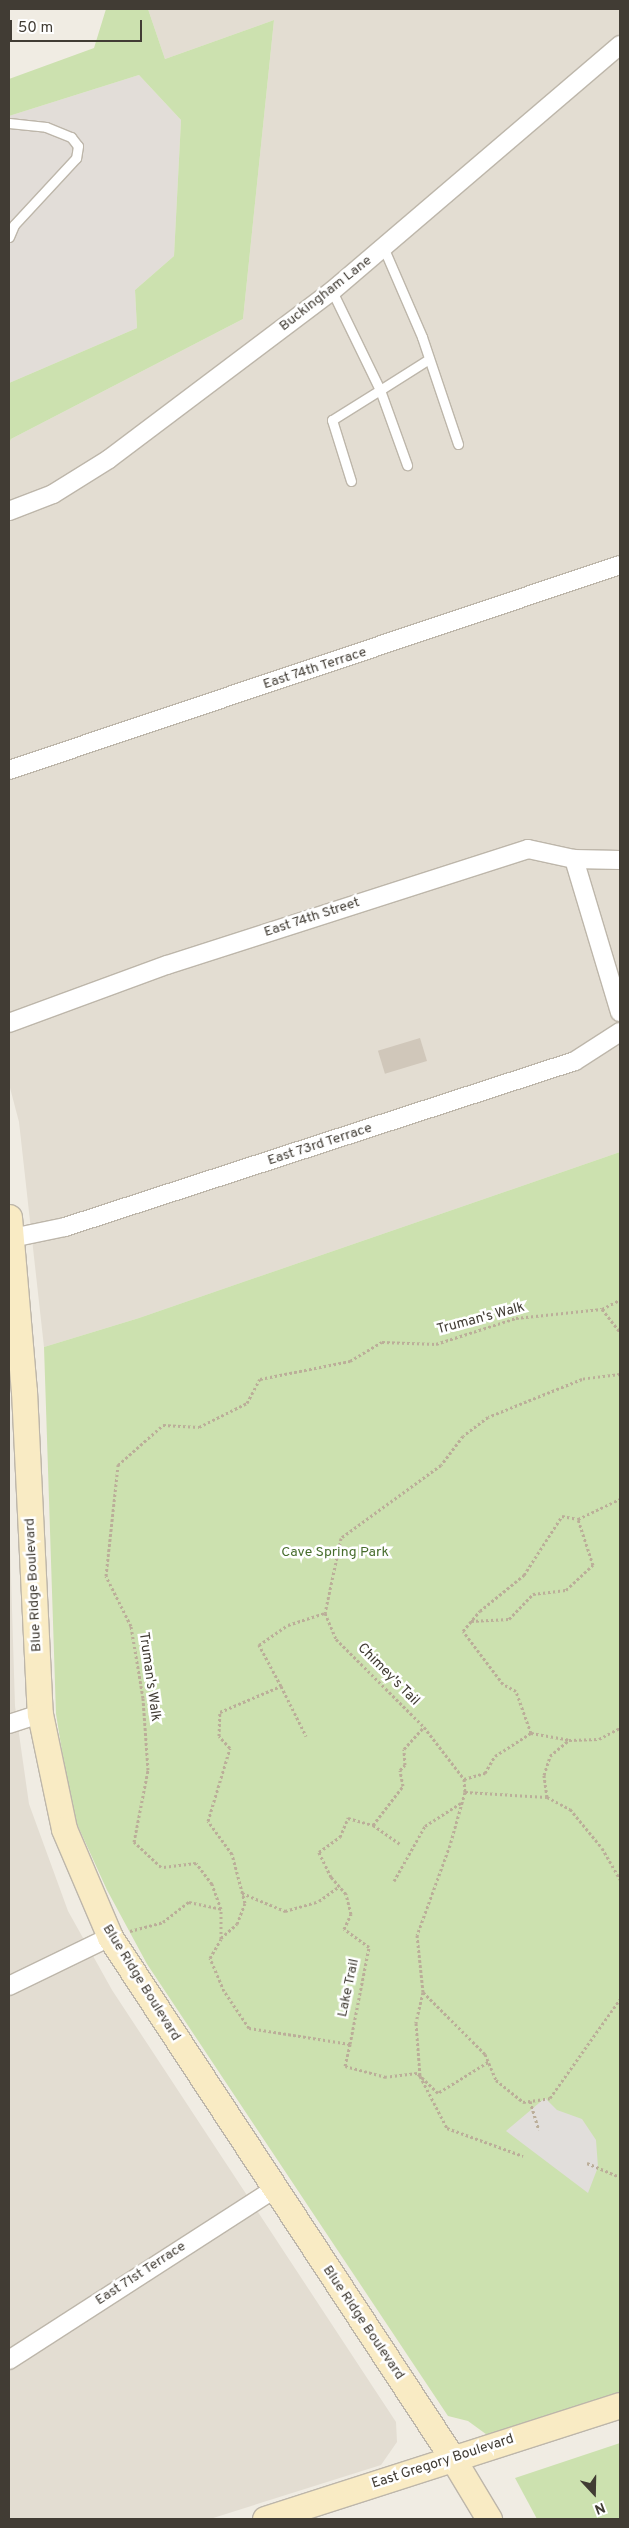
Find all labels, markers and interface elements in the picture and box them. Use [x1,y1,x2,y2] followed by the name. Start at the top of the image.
[12,10,145,42] scale bar
[18,19,53,38] text: 50 m
[276,253,376,335] street label: Buckingham Lane
[261,644,369,694] street label: East 74th Terrace
[262,895,362,941] street label: East 74th Street
[265,1120,375,1170] street label: East 73rd Terrace
[435,1299,527,1339] street label: Truman's Walk
[22,1518,46,1652] street label: Blue Ridge Boulevard
[281,1545,389,1561] park label: Cave Spring Park
[134,1631,164,1723] street label: Truman's Walk
[353,1640,423,1710] street label: Chimey's Tail
[98,1922,184,2044] street label: Blue Ridge Boulevard
[335,1957,363,2019] street label: Lake Trail
[92,2238,190,2310] street label: East 71st Terrace
[319,2263,407,2383] street label: Blue Ridge Boulevard
[370,2431,516,2493] street label: East Gregory Boulevard
[569,2468,619,2518] north arrow
[592,2498,607,2517] text: N

